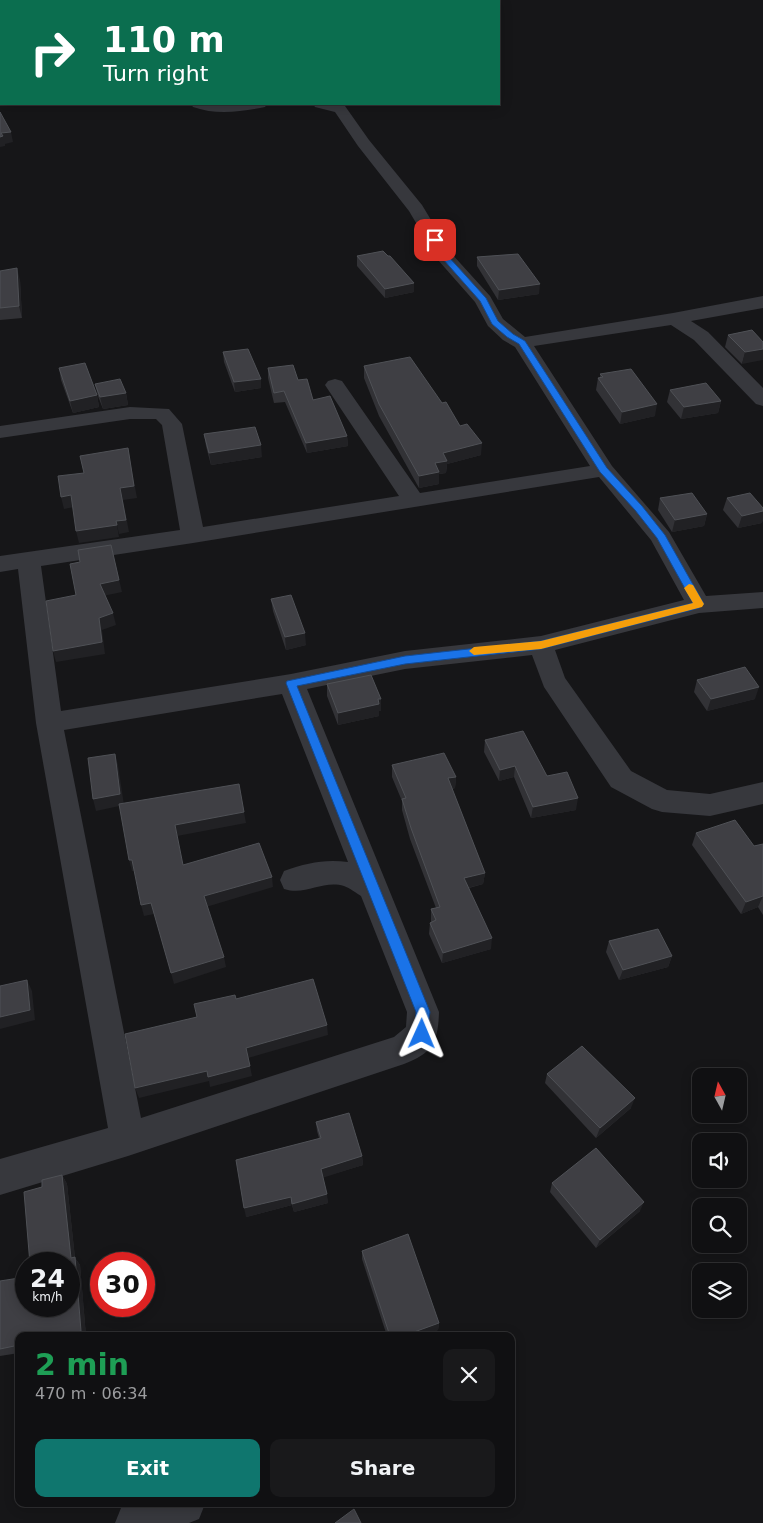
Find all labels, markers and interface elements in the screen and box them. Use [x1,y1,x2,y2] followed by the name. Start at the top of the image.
[20,20,85,85] icon: right
[103,20,225,60] text: 110 m
[103,61,208,86] text: Turn right
[414,219,456,261] pin
[421,226,449,254] icon: arrive
[395,1007,447,1059] position arrow
[692,1068,748,1122] north arrow
[692,1068,747,1318] map controls
[692,1133,747,1188] button: sound
[692,1198,747,1253] button: search
[90,1252,155,1317] speed limit sign: 30
[692,1263,747,1318] button: layers
[30,1264,65,1293] text: 24
[32,1290,63,1304] text: km/h
[35,1347,129,1382] text: 2 min
[443,1349,495,1401] button: close
[35,1384,148,1403] text: 470 m · 06:34
[35,1439,260,1497] button: Exit
[270,1439,495,1497] button: Share

